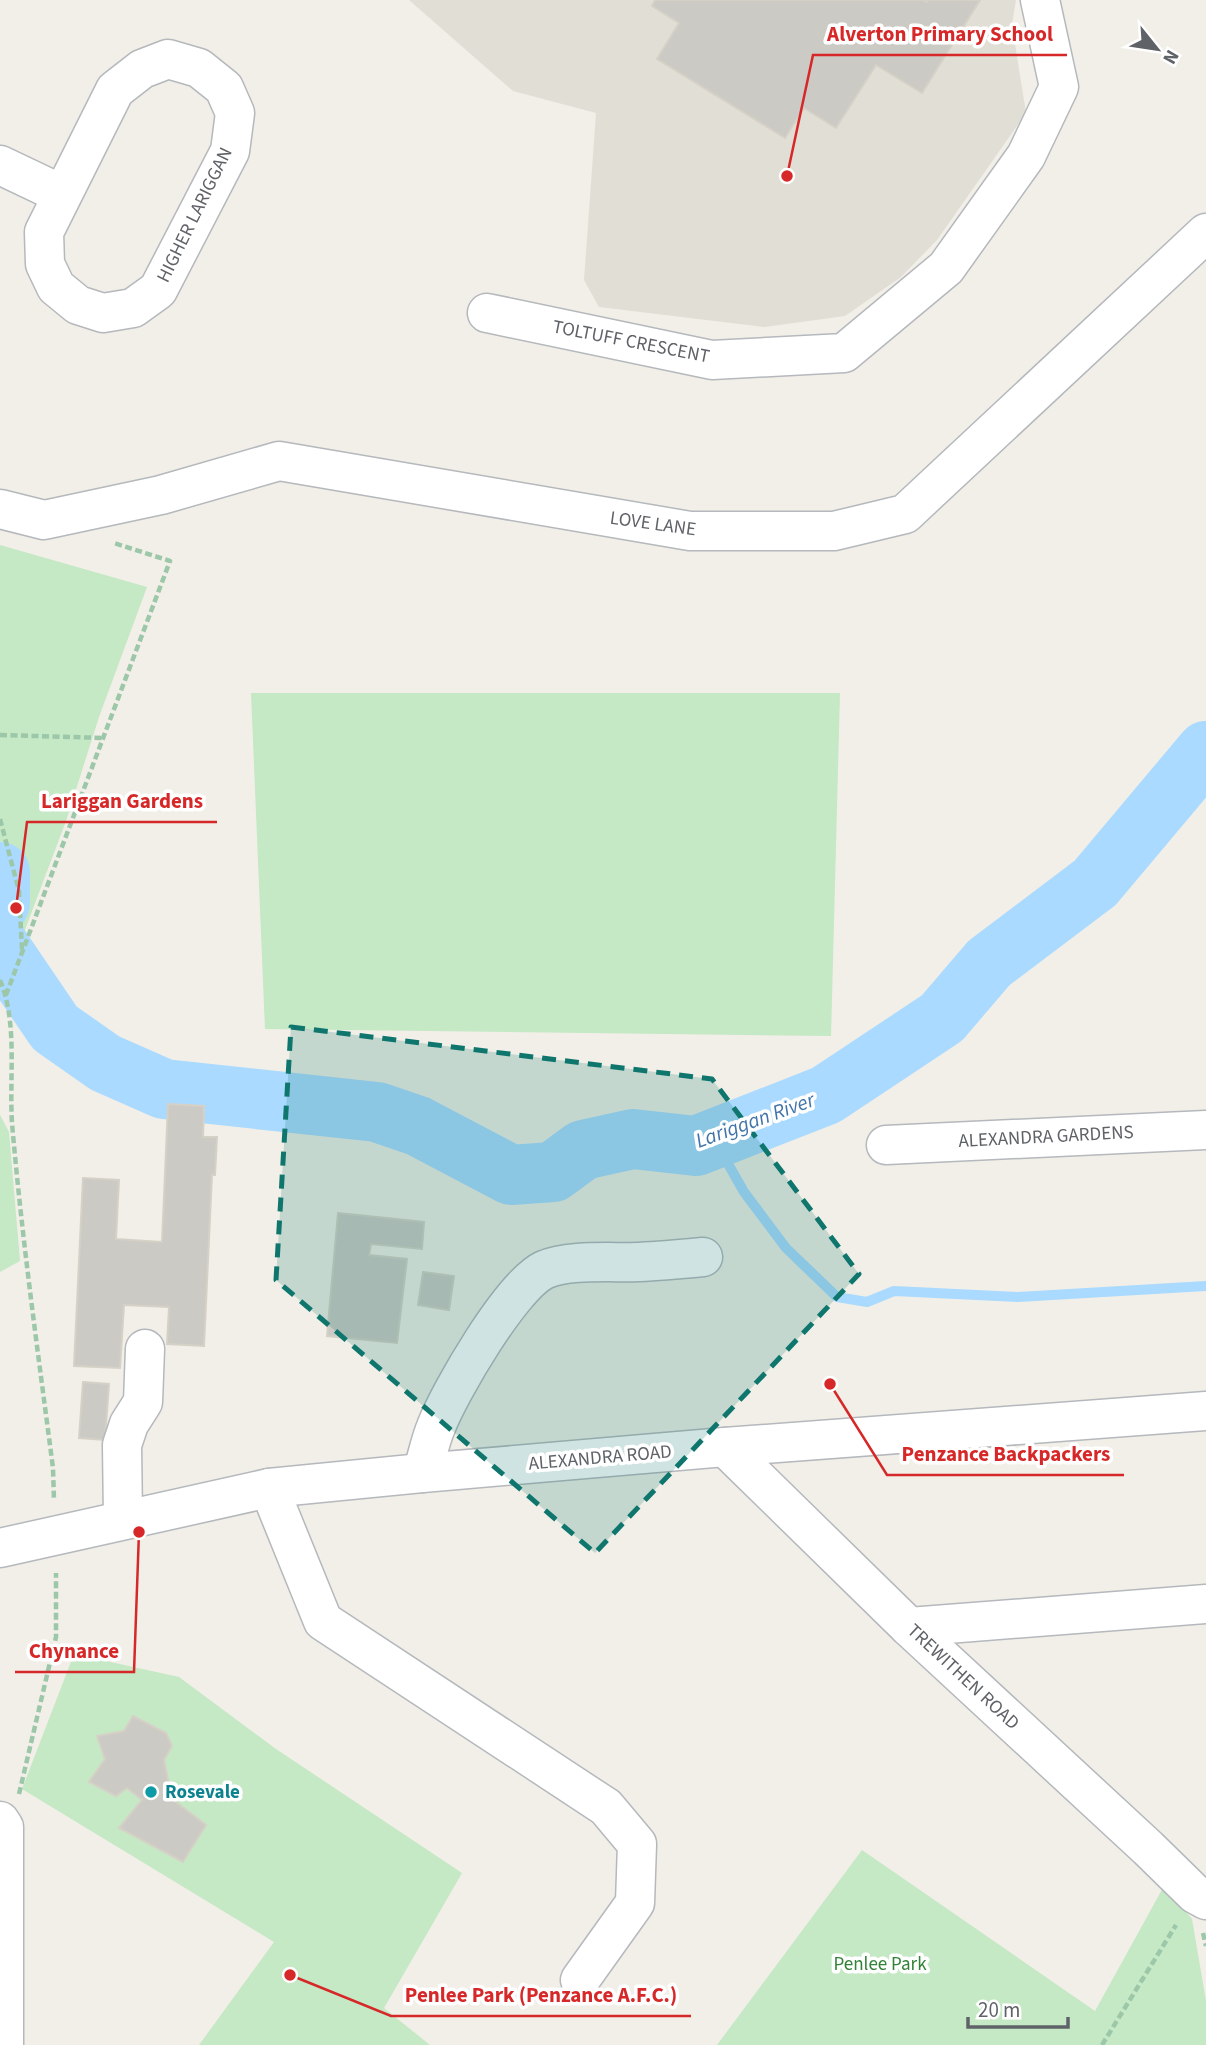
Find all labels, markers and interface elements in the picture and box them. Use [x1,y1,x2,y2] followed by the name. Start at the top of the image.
[813,13,1067,55] callout: Alverton Primary School
[1122,14,1192,84] north arrow
[826,19,1053,49] text: Alverton Primary School
[1156,45,1185,69] text: N
[151,143,239,287] street label: HIGHER LARIGGAN
[550,314,712,370] street label: TOLTUFF CRESCENT
[608,505,698,543] street label: LOVE LANE
[27,780,217,822] callout: Lariggan Gardens
[41,786,203,816] text: Lariggan Gardens
[691,1084,820,1155] water label: Lariggan River
[958,1119,1134,1155] street label: ALEXANDRA GARDENS
[887,1433,1124,1475] callout: Penzance Backpackers
[527,1438,673,1478] street label: ALEXANDRA ROAD
[902,1439,1110,1469] text: Penzance Backpackers
[901,1618,1025,1736] street label: TREWITHEN ROAD
[15,1630,134,1672] callout: Chynance
[29,1636,119,1666] text: Chynance
[165,1779,240,1806] place label: Rosevale
[143,1784,159,1800] marker: Rosevale
[833,1951,927,1978] park label: Penlee Park
[391,1974,691,2016] callout: Penlee Park (Penzance A.F.C.)
[405,1980,677,2010] text: Penlee Park (Penzance A.F.C.)
[968,1986,1068,2030] scale bar
[978,1995,1020,2025] text: 20 m

